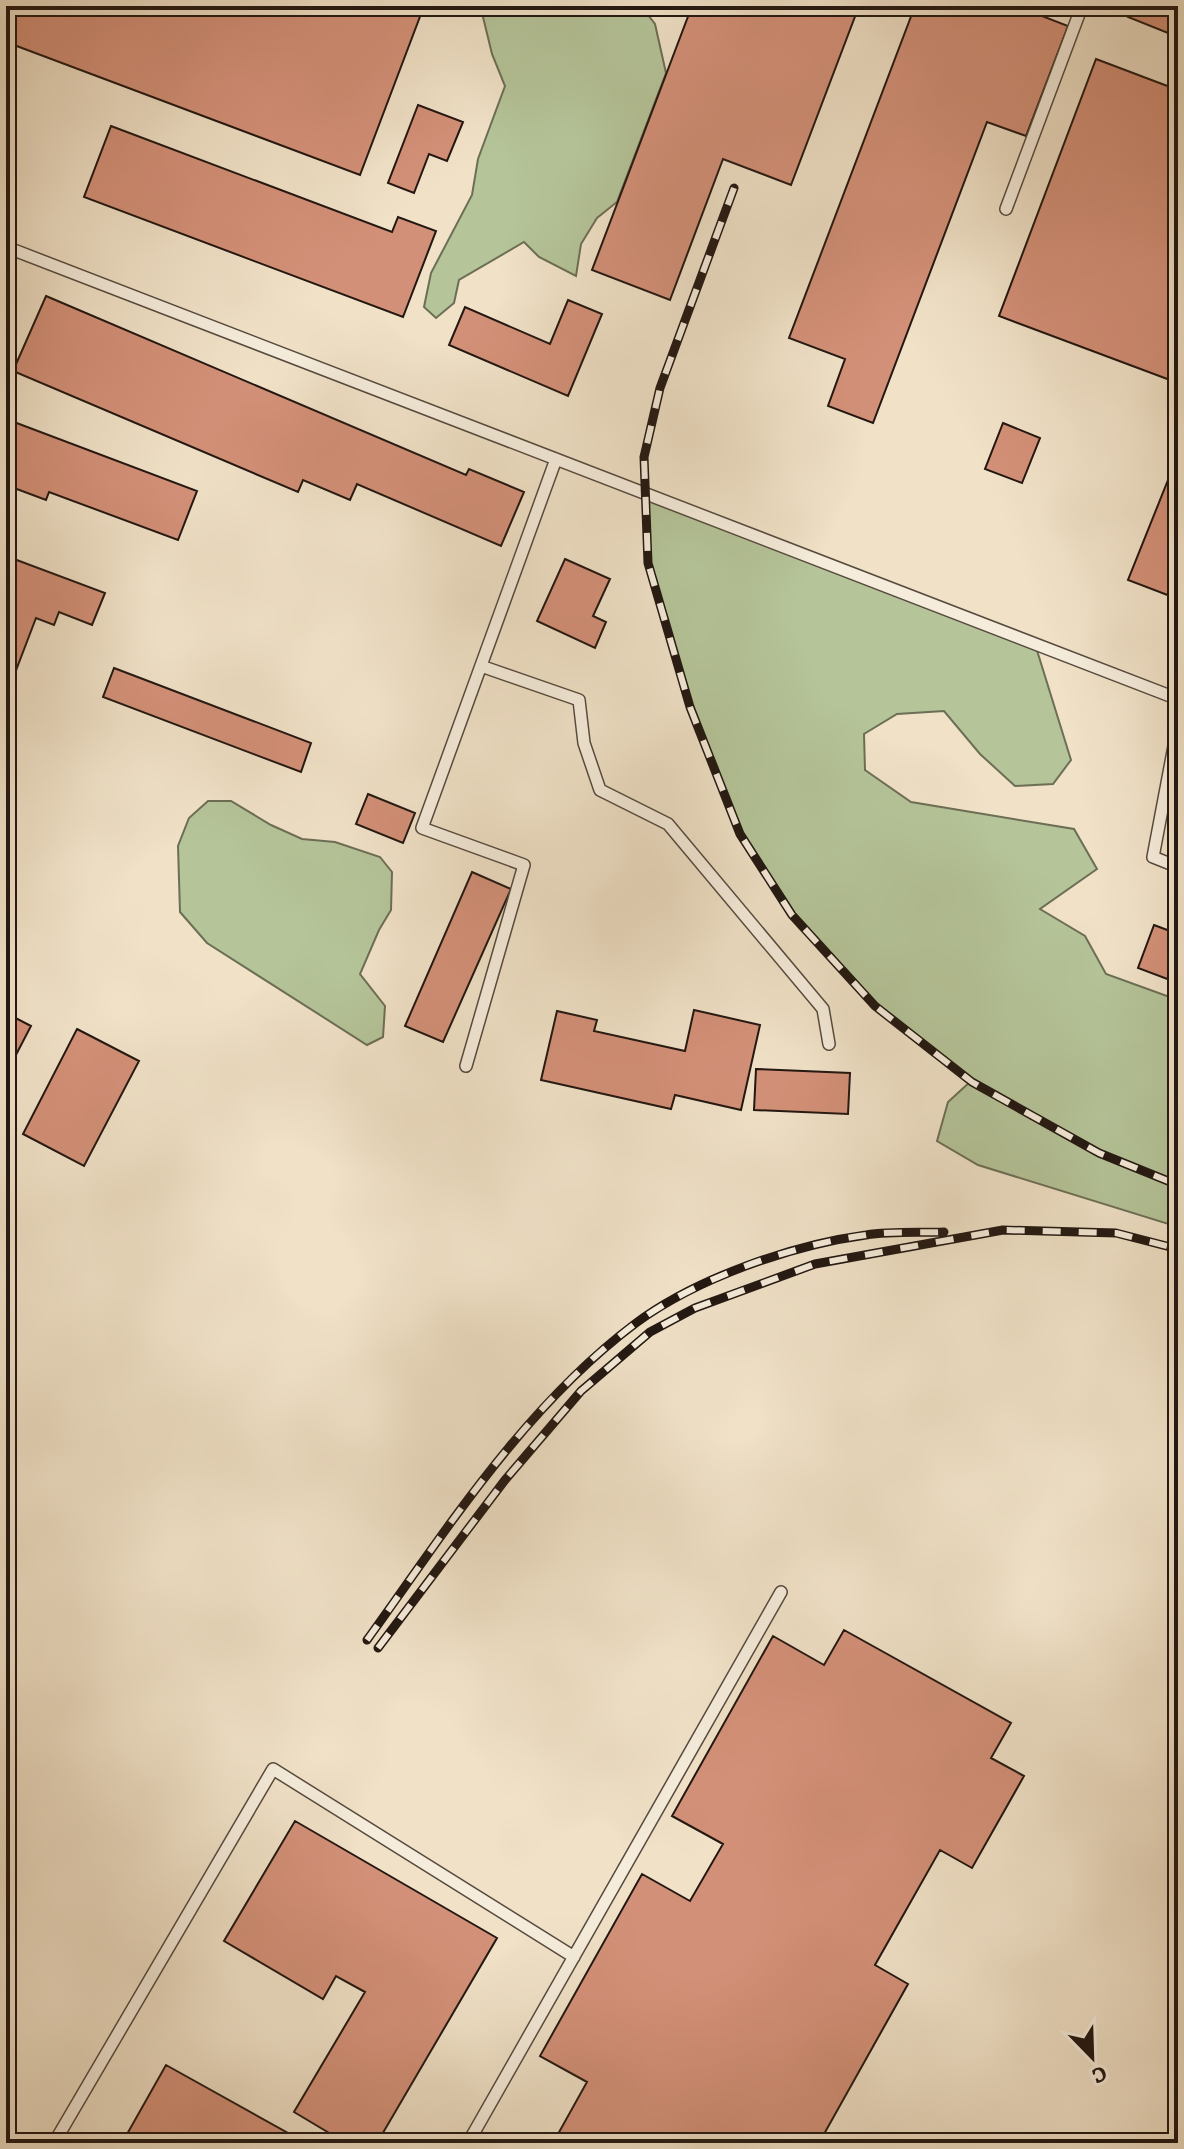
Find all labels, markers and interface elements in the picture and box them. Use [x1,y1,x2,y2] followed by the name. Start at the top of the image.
[1052,2017,1132,2097] north arrow
[1087,2058,1112,2091] text: С

